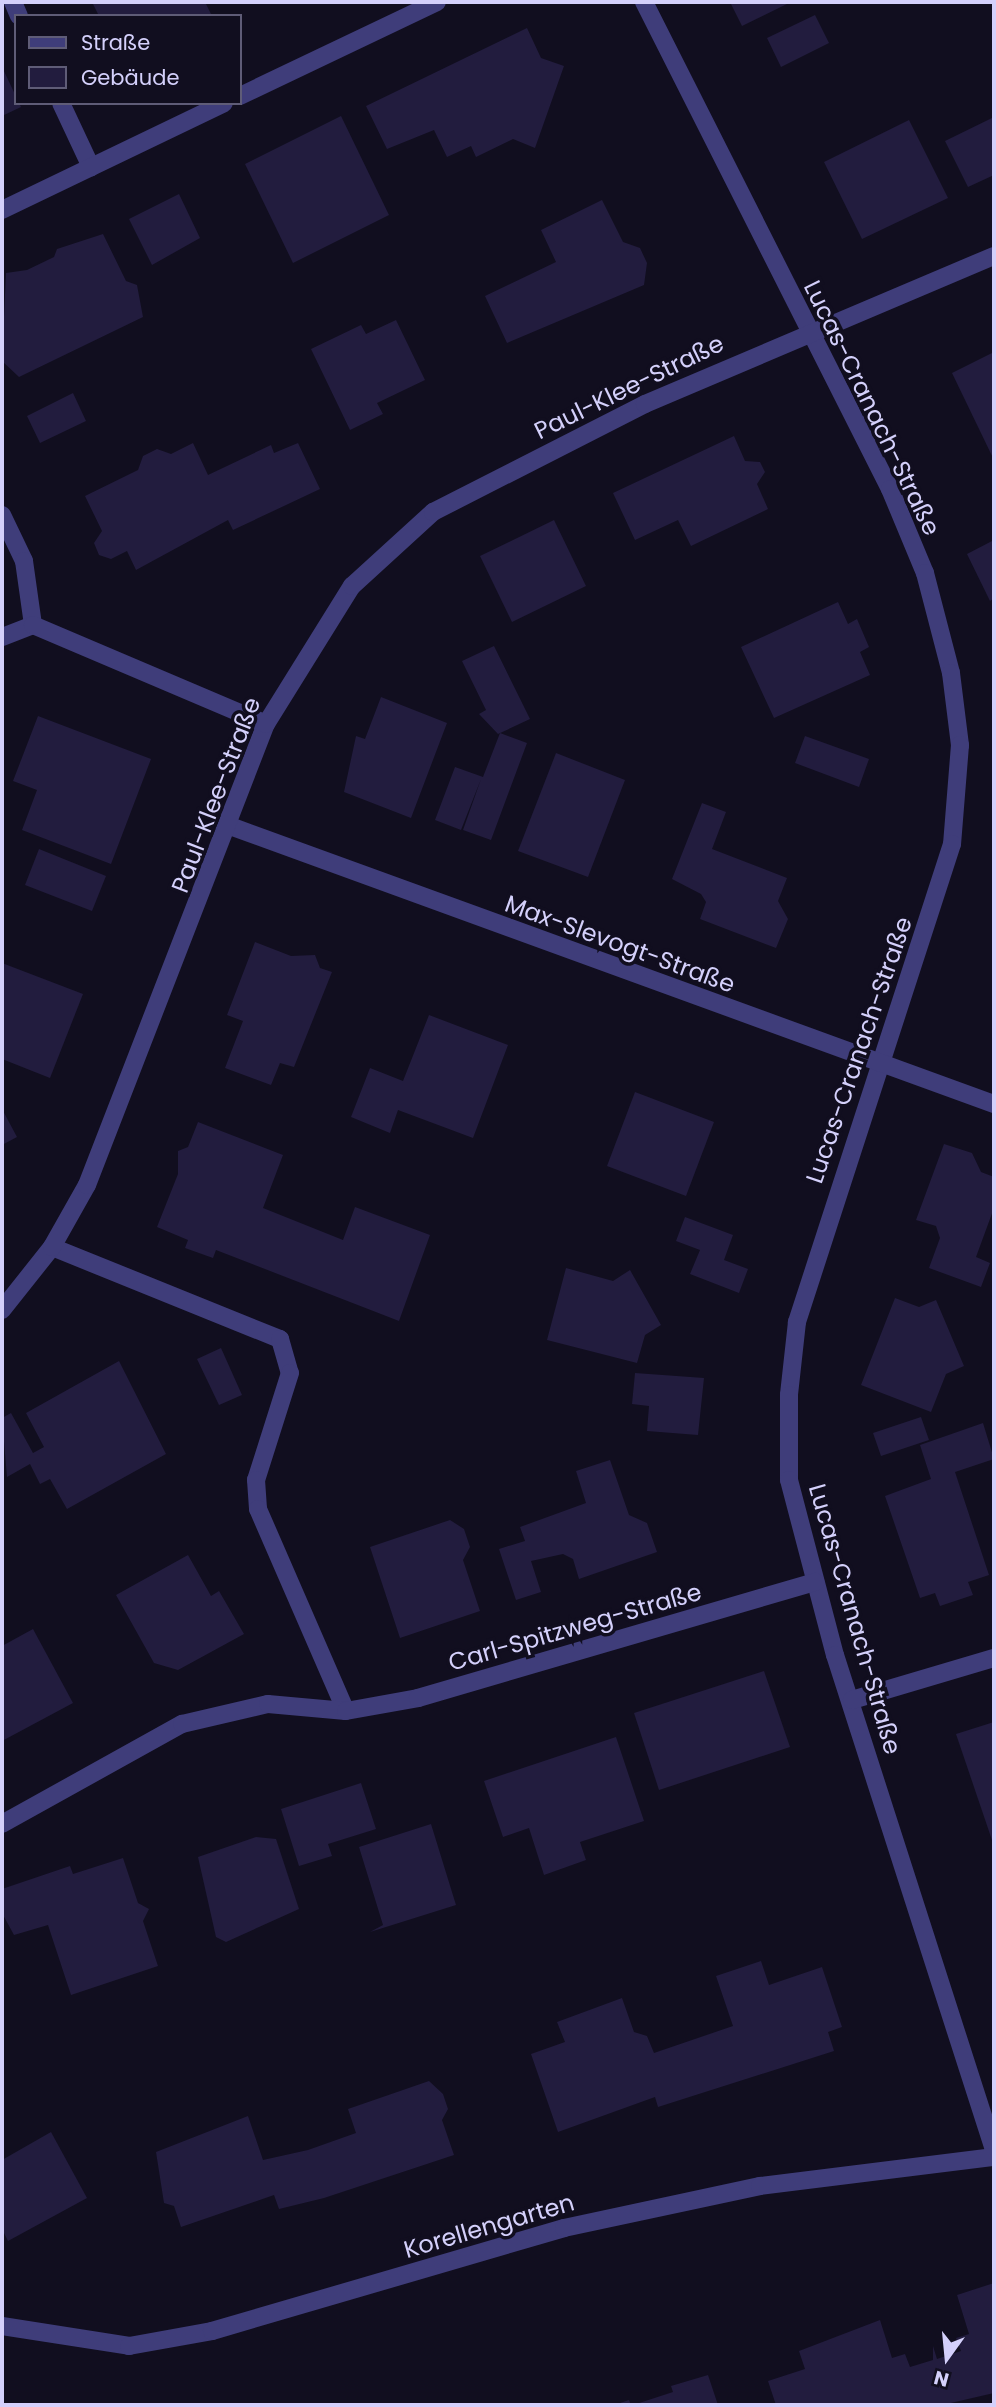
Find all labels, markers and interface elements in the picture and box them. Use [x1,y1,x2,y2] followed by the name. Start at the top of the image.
[14,14,242,105] legend
[81,28,150,57] text: Straße
[81,63,179,92] text: Gebäude
[798,276,946,540] street label: Lucas-Cranach-Straße
[530,329,728,445] street label: Paul-Klee-Straße
[165,693,267,897] street label: Paul-Klee-Straße
[501,889,739,999] street label: Max-Slevogt-Straße
[800,913,918,1187] street label: Lucas-Cranach-Straße
[803,1480,907,1758] street label: Lucas-Cranach-Straße
[445,1577,705,1677] street label: Carl-Spitzweg-Straße
[400,2188,578,2264] street label: Korellengarten
[912,2323,982,2393] north arrow
[931,2364,952,2394] text: N

